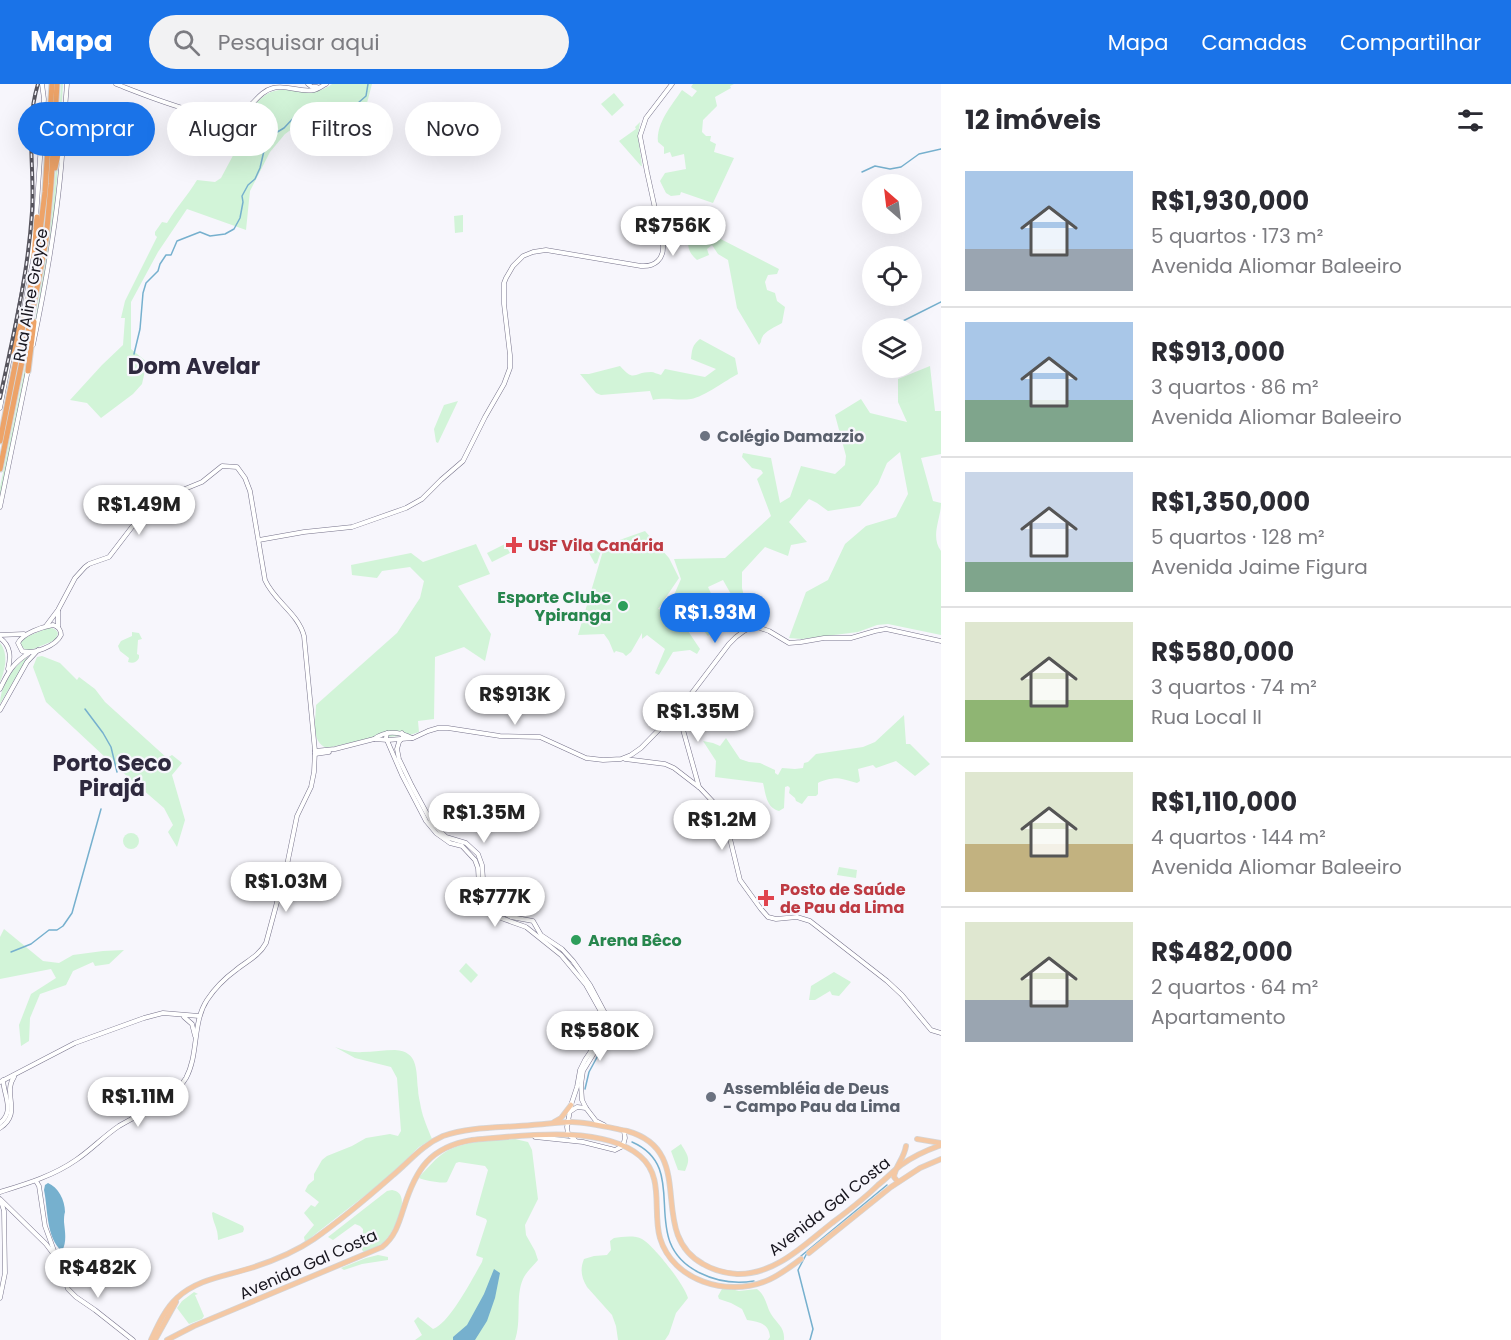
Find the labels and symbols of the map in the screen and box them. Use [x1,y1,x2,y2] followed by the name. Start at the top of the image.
[862,174,922,234] north arrow
[624,206,722,257] pin: R$756K
[7,226,54,364] street label: Rua Aline Greyce
[128,351,260,382] district label: Dom Avelar
[717,425,864,448] place label: Colégio Damazzio
[698,429,712,443] marker: Colégio Damazzio
[84,485,194,536] pin: R$1.49M
[528,534,664,557] place label: USF Vila Canária
[505,536,523,554] marker: USF Vila Canária
[497,586,611,627] place label: Esporte Clube Ypiranga
[660,593,770,644] pin: R$1.93M
[616,599,630,613] marker: Esporte Clube Ypiranga
[466,675,564,726] pin: R$913K
[643,692,753,743] pin: R$1.35M
[52,748,172,804] district label: Porto Seco Pirajá
[429,793,539,844] pin: R$1.35M
[673,800,771,851] pin: R$1.2M
[231,862,341,913] pin: R$1.03M
[446,877,544,928] pin: R$777K
[780,878,906,919] place label: Posto de Saúde de Pau da Lima
[757,889,775,907] marker: Posto de Saúde de Pau da Lima
[588,929,682,952] place label: Arena Bêco
[569,933,583,947] marker: Arena Bêco
[551,1011,649,1062] pin: R$580K
[83,1077,193,1128] pin: R$1.11M
[723,1077,900,1118] place label: Assembléia de Deus - Campo Pau da Lima
[704,1090,718,1104] marker: Assembléia de Deus - Campo Pau da Lima
[764,1152,895,1261] street label: Avenida Gal Costa
[236,1224,381,1305] street label: Avenida Gal Costa
[49,1248,147,1299] pin: R$482K

